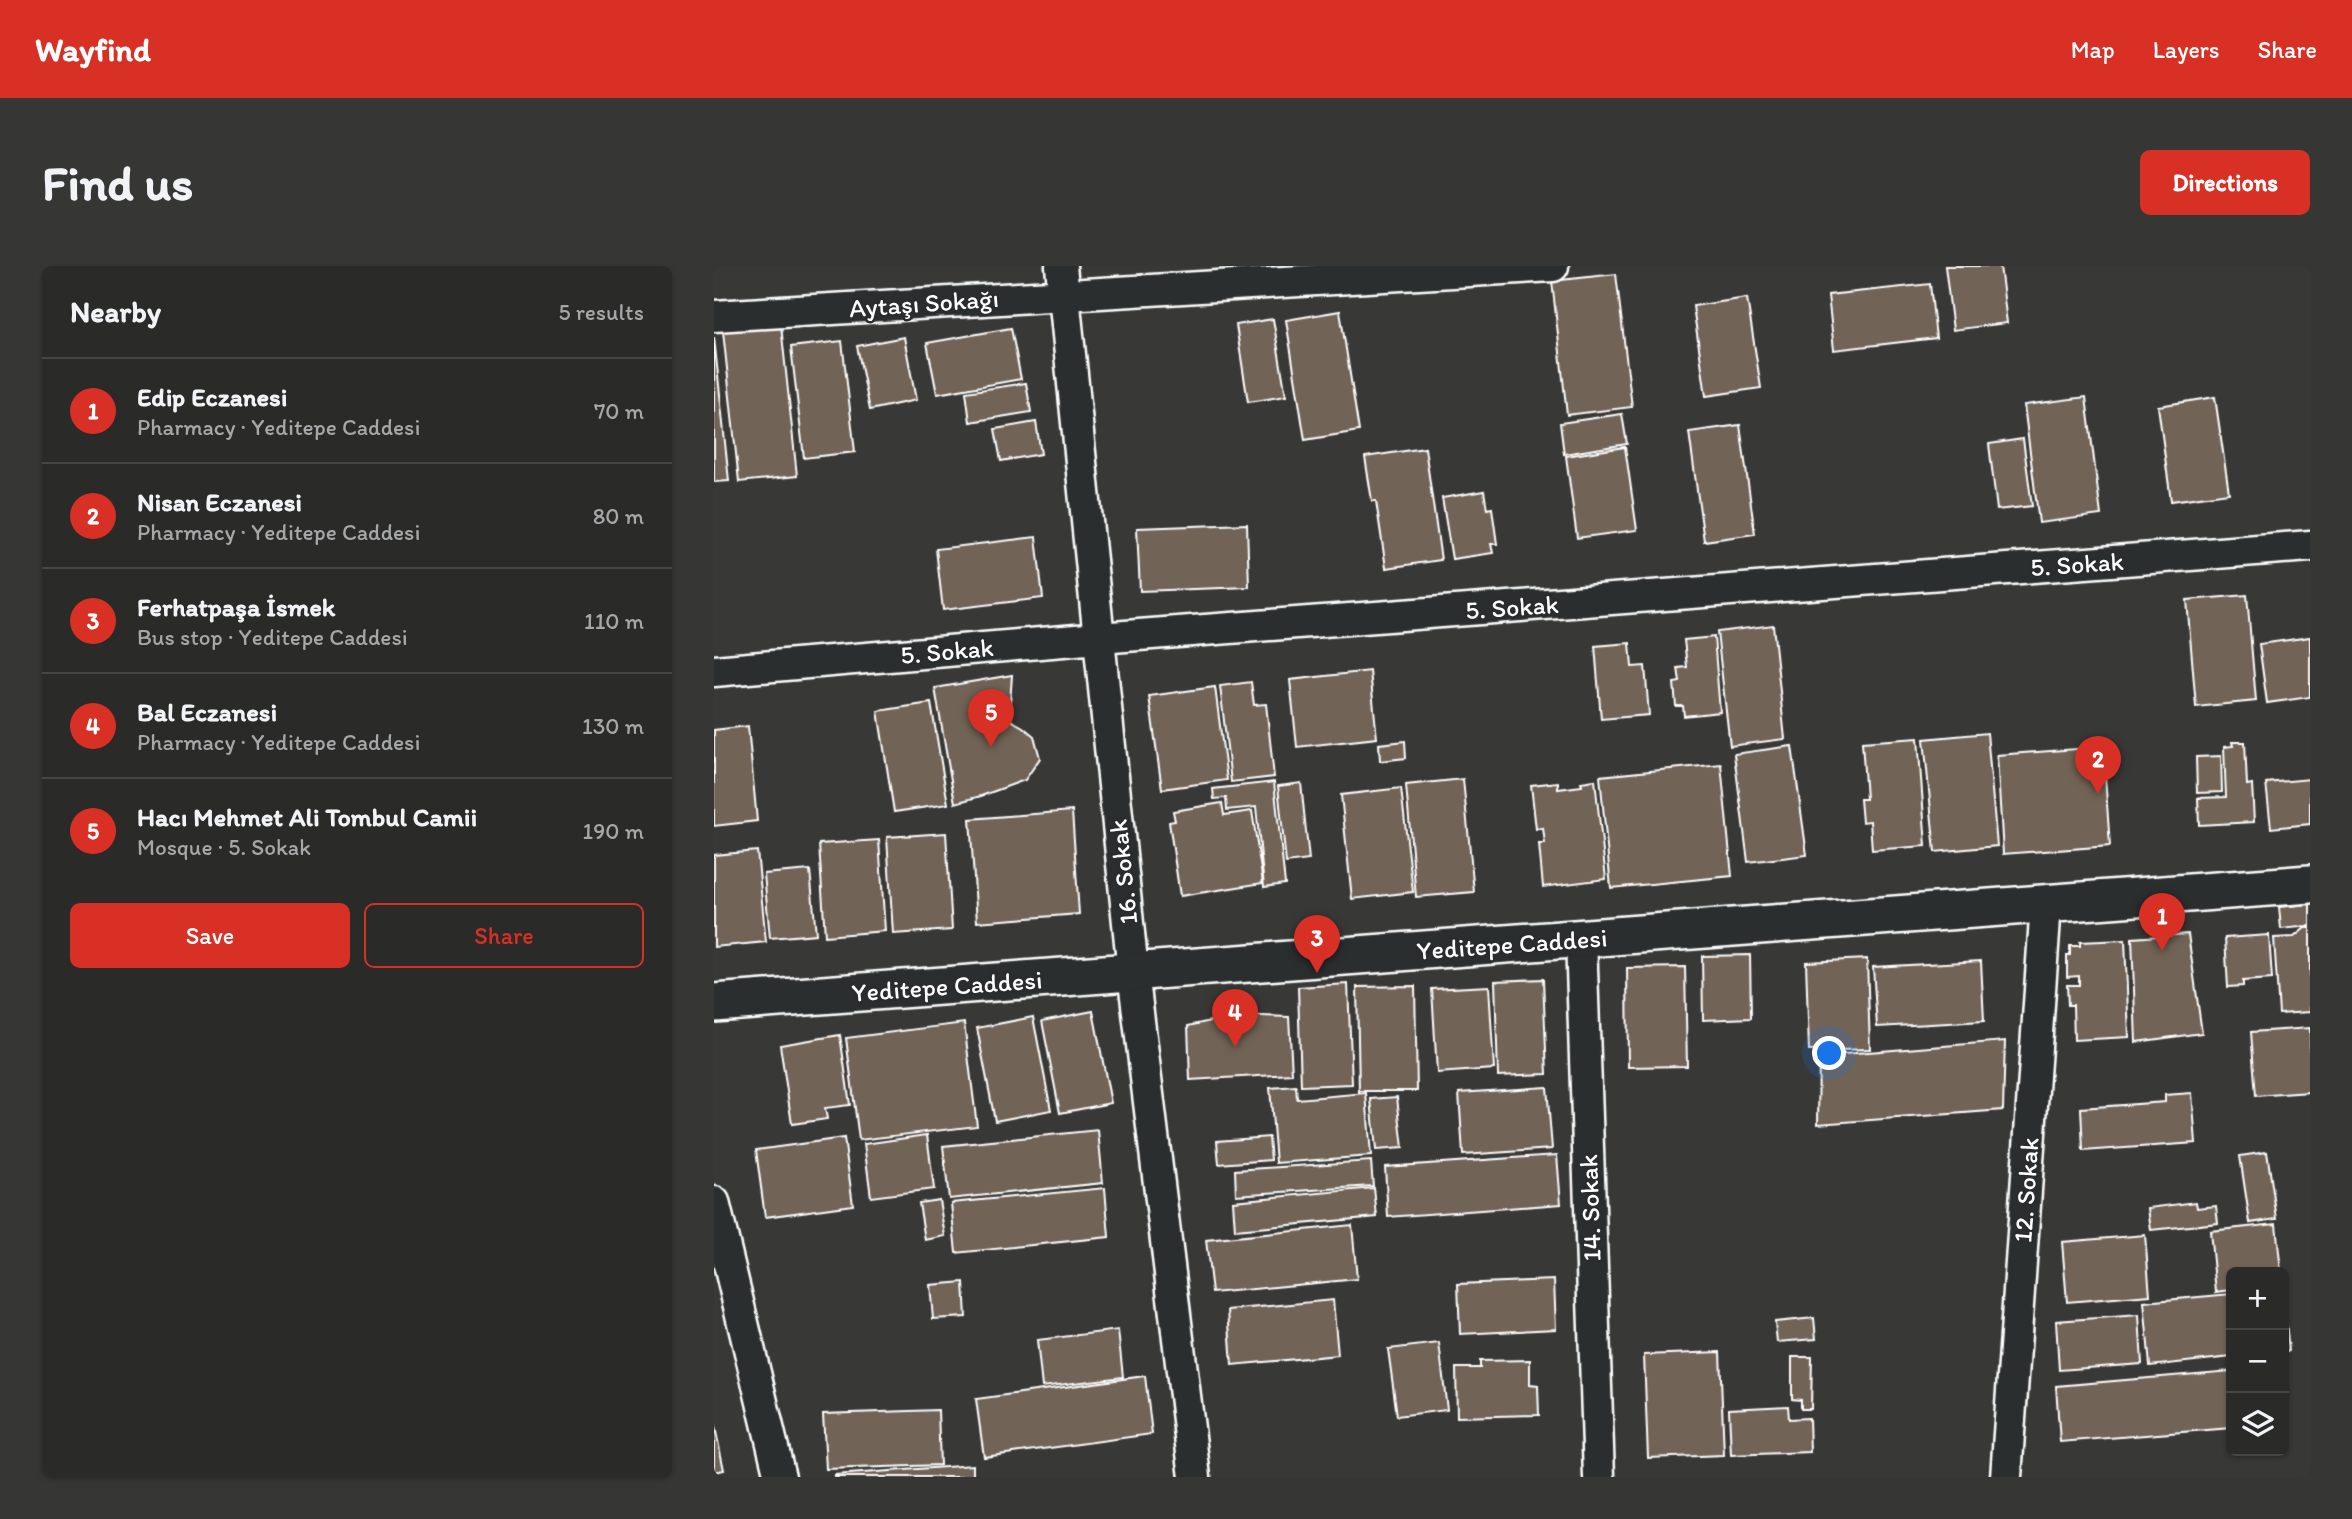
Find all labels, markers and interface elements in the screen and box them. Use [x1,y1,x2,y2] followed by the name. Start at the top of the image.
[35,30,151,69] text: Wayfind
[2071,35,2115,64] text: Map
[2153,35,2220,64] text: Layers
[2258,35,2317,64] text: Share
[2140,150,2310,215] button: Directions
[42,153,193,212] text: Find us
[848,282,1000,324] street label: Aytaşı Sokağı
[70,293,161,330] text: Nearby
[558,298,644,326] text: 5 results
[137,381,287,413] text: Edip Eczanesi
[88,397,98,425] text: 1
[594,397,644,425] text: 70 m
[137,413,420,441] text: Pharmacy · Yeditepe Caddesi
[137,486,302,518] text: Nisan Eczanesi
[87,502,99,530] text: 2
[593,502,644,530] text: 80 m
[137,518,420,546] text: Pharmacy · Yeditepe Caddesi
[2029,545,2125,583] street label: 5. Sokak
[1464,588,1560,626] street label: 5. Sokak
[137,591,335,623] text: Ferhatpaşa İsmek
[87,607,99,635] text: 3
[584,607,644,635] text: 110 m
[137,623,408,651] text: Bus stop · Yeditepe Caddesi
[899,631,995,671] street label: 5. Sokak
[968,689,1014,747] pin: 5
[137,696,277,728] text: Bal Eczanesi
[86,712,100,740] text: 4
[582,712,644,740] text: 130 m
[137,728,420,756] text: Pharmacy · Yeditepe Caddesi
[2075,736,2121,794] pin: 2
[137,801,477,833] text: Hacı Mehmet Ali Tombul Camii
[87,817,99,845] text: 5
[583,817,644,845] text: 190 m
[1102,818,1144,926] street label: 16. Sokak
[137,833,311,861] text: Mosque · 5. Sokak
[2139,893,2185,951] pin: 1
[70,903,350,968] button: Save
[364,903,644,968] button: Share
[1294,915,1340,973] pin: 3
[1416,921,1608,967] street label: Yeditepe Caddesi
[851,963,1043,1009] street label: Yeditepe Caddesi
[1212,989,1258,1047] pin: 4
[1812,1036,1846,1070] your location
[2006,1136,2046,1244] street label: 12. Sokak
[1572,1154,1608,1262] street label: 14. Sokak
[2226,1267,2289,1456] map controls
[2226,1267,2289,1330] button: +
[2226,1330,2289,1393] button: −
[2226,1393,2289,1456] button: layers

